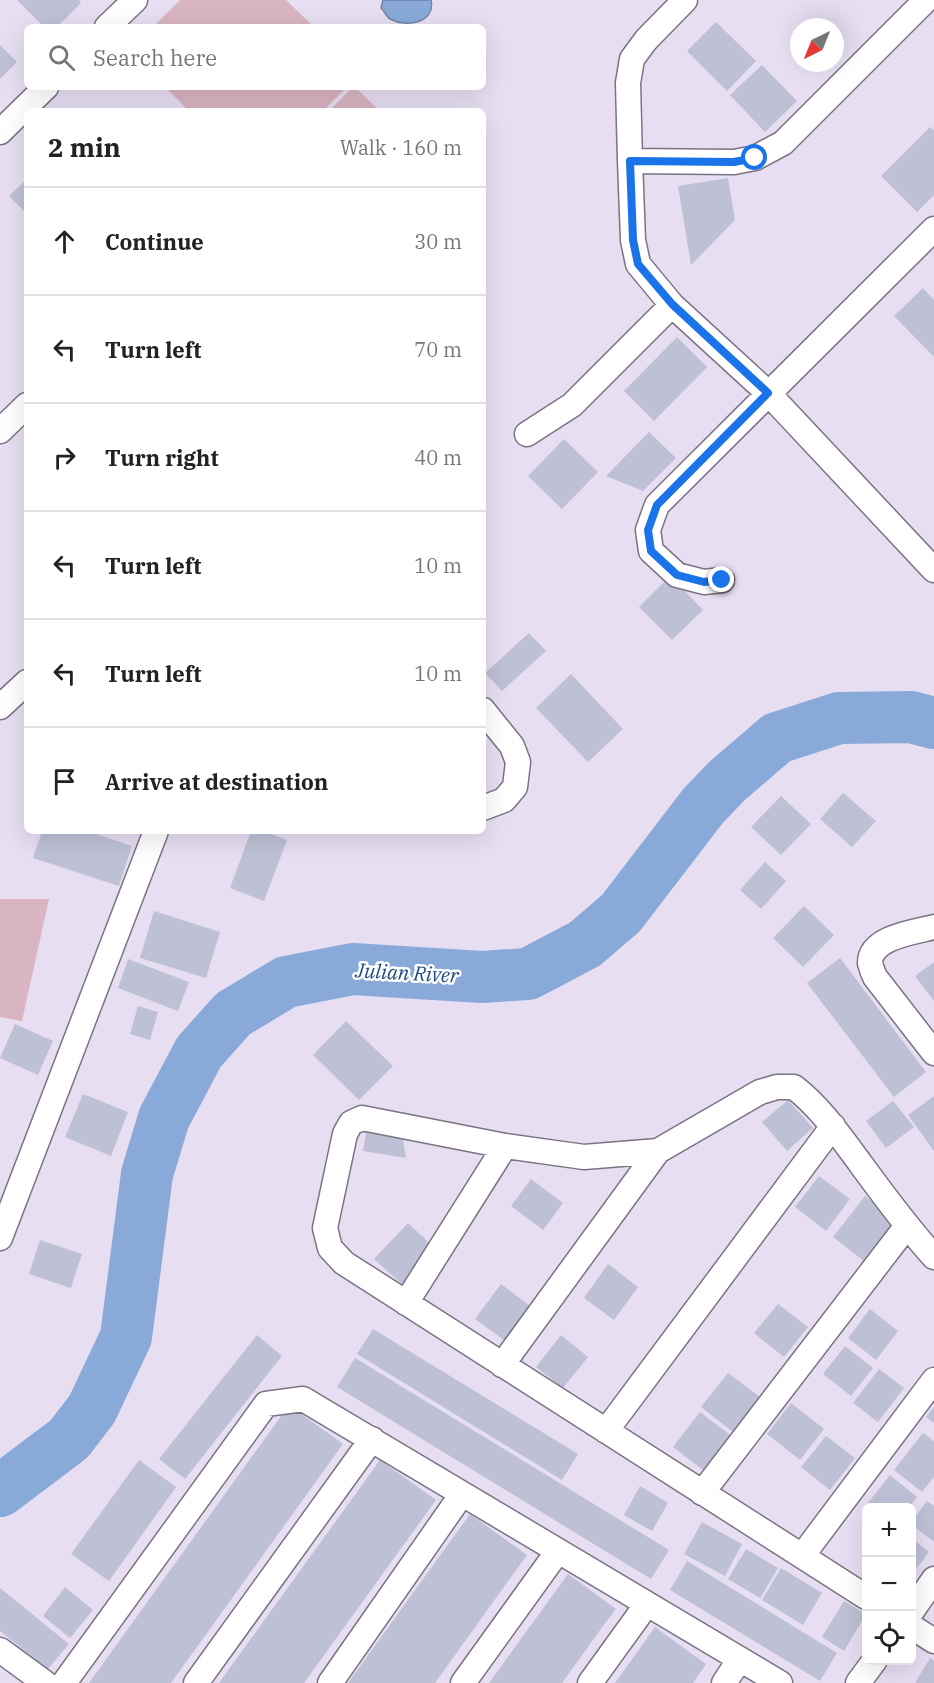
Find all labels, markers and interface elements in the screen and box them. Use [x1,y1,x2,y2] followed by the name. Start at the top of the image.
[790,18,844,72] north arrow
[24,24,486,90] search box
[45,41,78,74] icon: search
[93,43,217,72] text: Search here
[48,130,121,164] text: 2 min
[340,134,462,161] text: Walk · 160 m
[741,144,767,170] route start
[48,225,81,258] icon: ahead
[105,227,204,256] text: Continue
[414,228,462,255] text: 30 m
[48,333,81,366] icon: left
[105,335,201,364] text: Turn left
[414,336,462,363] text: 70 m
[48,441,81,474] icon: right
[105,443,219,472] text: Turn right
[414,444,462,471] text: 40 m
[48,549,81,582] icon: left
[105,551,201,580] text: Turn left
[414,552,462,579] text: 10 m
[708,566,734,592] route end
[48,657,81,690] icon: left
[105,659,201,688] text: Turn left
[414,660,462,687] text: 10 m
[48,765,81,798] icon: arrive
[105,767,328,796] text: Arrive at destination
[354,956,461,989] water label: Julian River
[862,1503,916,1665] map controls
[862,1503,916,1557] button: +
[862,1557,916,1611] button: −
[862,1611,916,1665] button: locate

